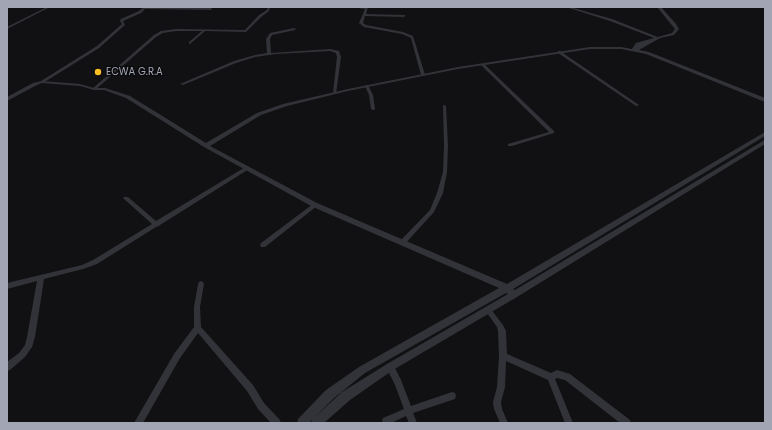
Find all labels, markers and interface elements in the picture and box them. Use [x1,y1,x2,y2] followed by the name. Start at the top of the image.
[106,66,163,78] place label: ECWA G.R.A
[93,67,103,77] marker: ECWA G.R.A

